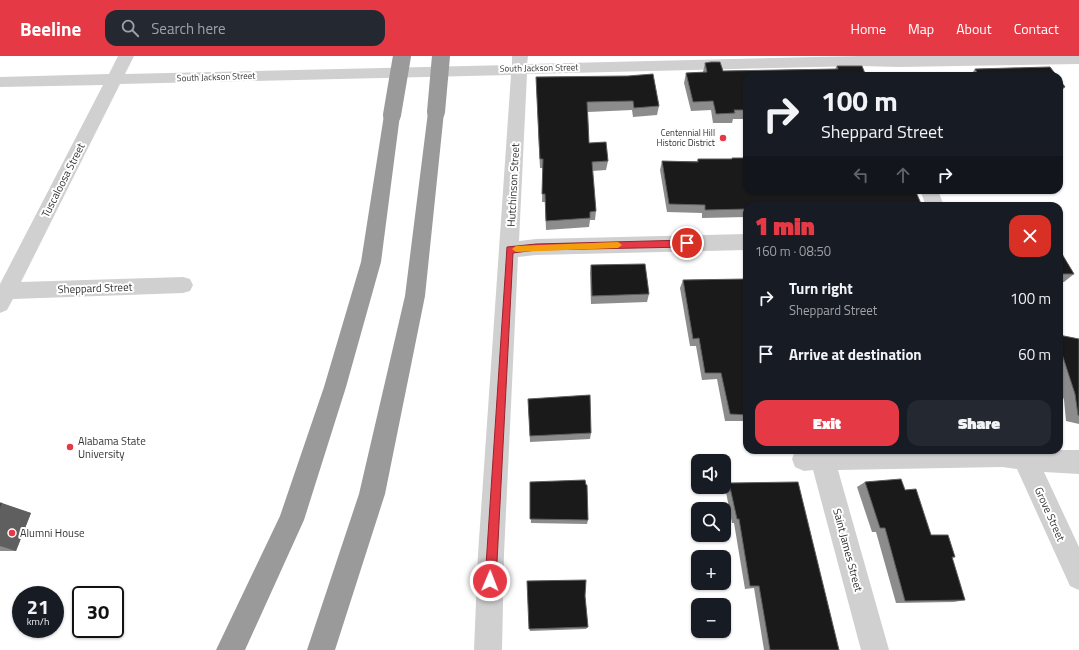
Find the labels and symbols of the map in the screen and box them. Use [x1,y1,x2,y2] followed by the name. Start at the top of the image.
[500,60,579,75] street label: South Jackson Street
[176,69,256,84] street label: South Jackson Street
[657,126,716,149] place label: Centennial Hill Historic District
[718,133,728,143] marker: Centennial Hill Historic District
[37,140,89,220] street label: Tuscaloosa Street
[503,143,523,227] street label: Hutchinson Street
[670,226,704,260] pin
[57,279,133,297] street label: Sheppard Street
[78,433,146,462] place label: Alabama State University
[65,442,75,452] marker: Alabama State University
[1031,484,1069,544] street label: Grove Street
[829,507,867,593] street label: Saint James Street
[20,525,85,541] place label: Alumni House
[7,528,17,538] marker: Alumni House
[469,560,511,602] position arrow
[72,586,124,638] speed limit sign: 30

